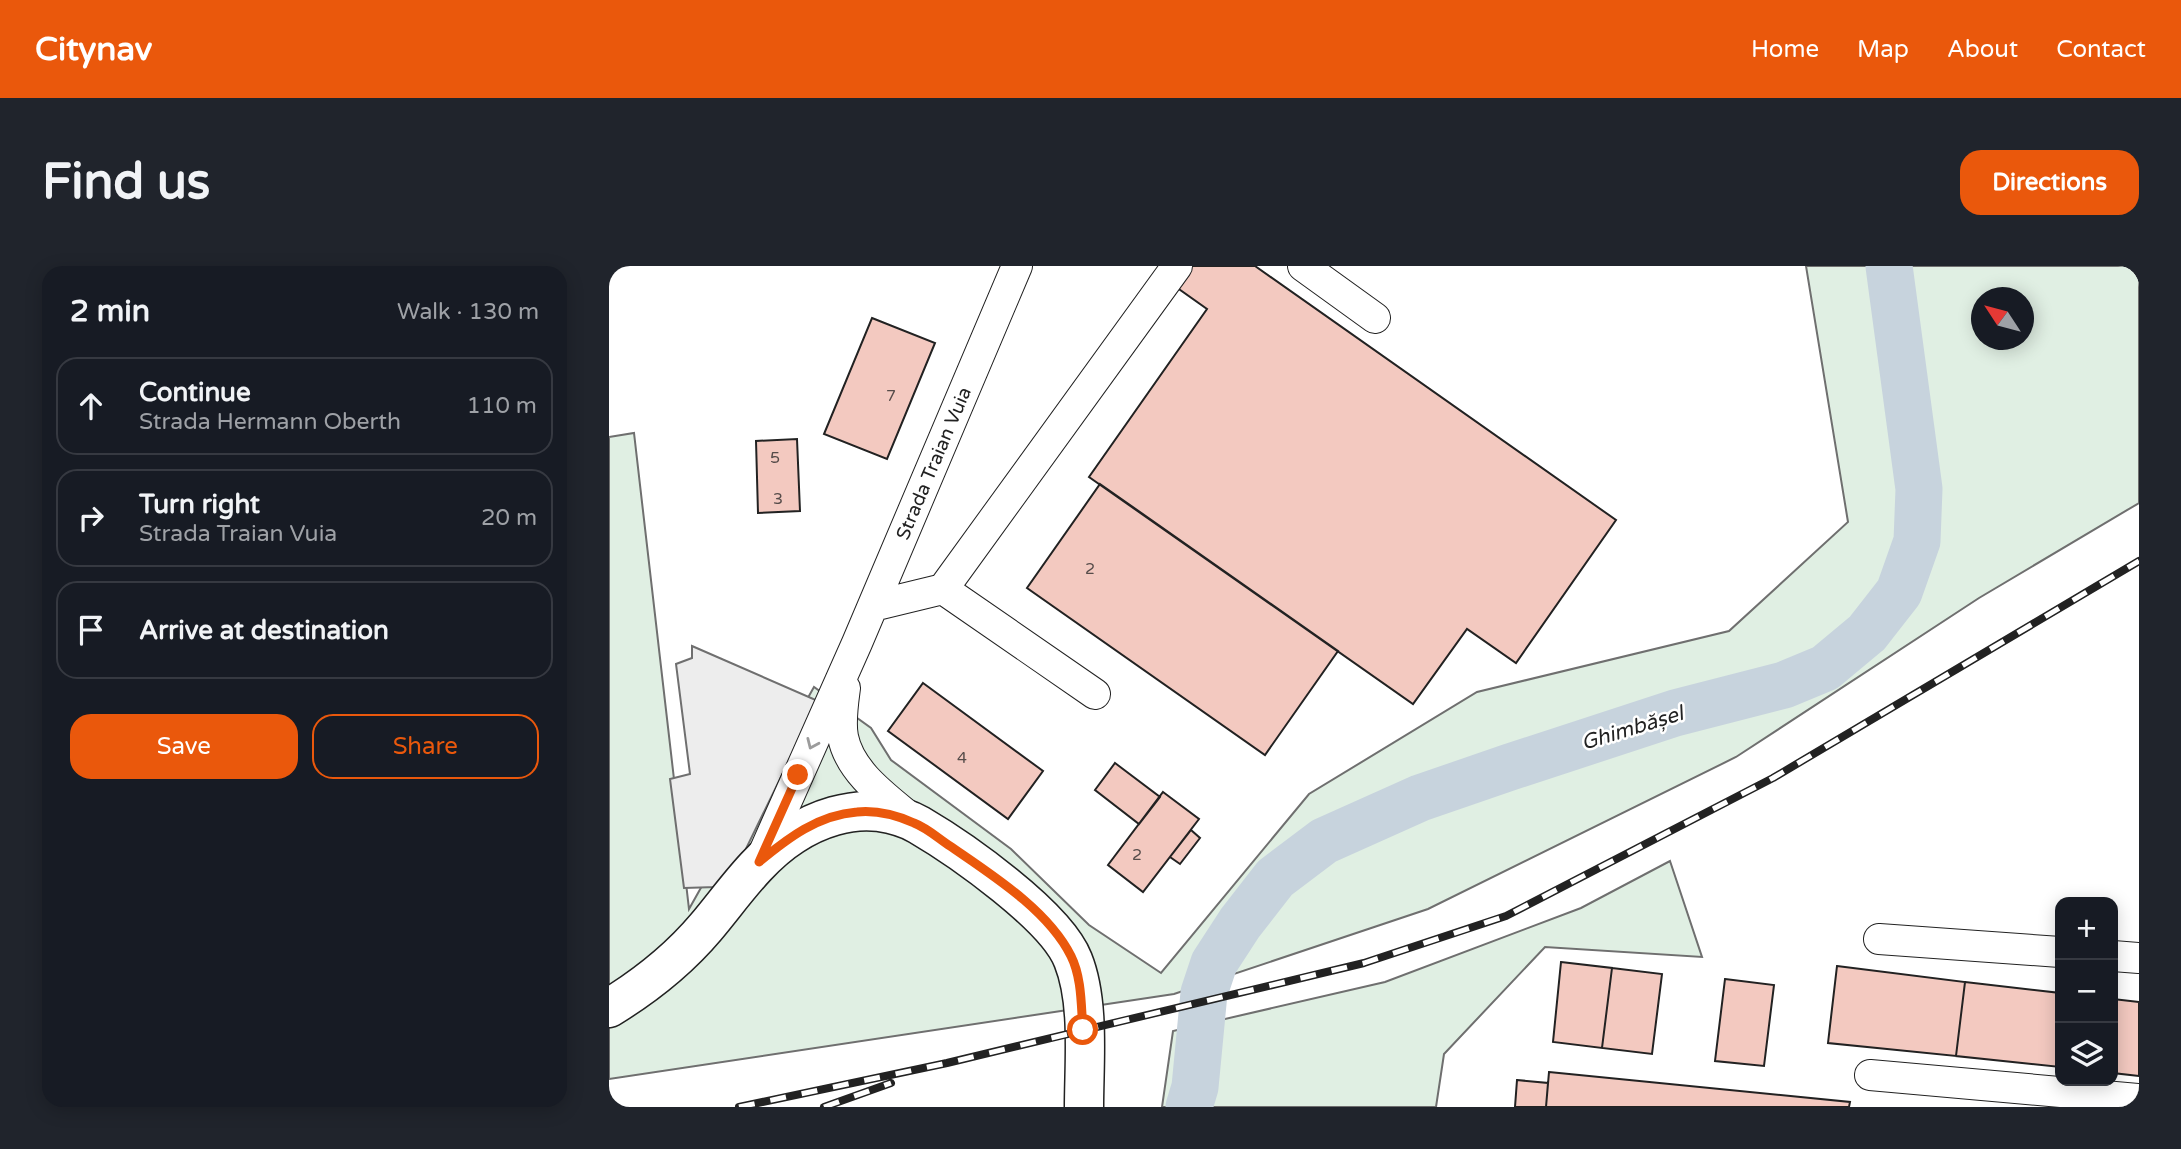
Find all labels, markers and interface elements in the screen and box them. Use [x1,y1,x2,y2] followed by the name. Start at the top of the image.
[35,30,152,69] text: Citynav
[1751,35,1819,64] text: Home
[1857,35,1909,64] text: Map
[1947,35,2018,64] text: About
[2056,35,2146,64] text: Contact
[1960,150,2139,215] button: Directions
[42,153,210,212] text: Find us
[1971,287,2034,350] north arrow
[70,293,150,330] text: 2 min
[397,298,539,326] text: Walk · 130 m
[139,377,251,408] text: Continue
[892,384,976,543] street label: Strada Traian Vuia
[886,386,896,406] house number: 7
[72,387,110,425] icon: ahead
[467,392,537,420] text: 110 m
[139,408,401,436] text: Strada Hermann Oberth
[770,448,780,468] house number: 5
[139,489,260,520] text: Turn right
[773,489,783,509] house number: 3
[72,499,110,537] icon: right
[481,504,537,532] text: 20 m
[139,520,337,548] text: Strada Traian Vuia
[1085,559,1095,579] house number: 2
[72,611,110,649] icon: arrive
[139,615,389,646] text: Arrive at destination
[1578,700,1689,756] water label: Ghimbășel
[70,714,298,779] button: Save
[312,714,539,779] button: Share
[806,738,820,750] one-way arrow
[957,748,967,768] house number: 4
[782,759,813,790] route end
[1132,845,1142,865] house number: 2
[2055,897,2118,1086] map controls
[2055,897,2118,960] button: +
[2055,960,2118,1023] button: −
[1067,1014,1098,1045] route start
[2055,1023,2118,1086] button: layers

